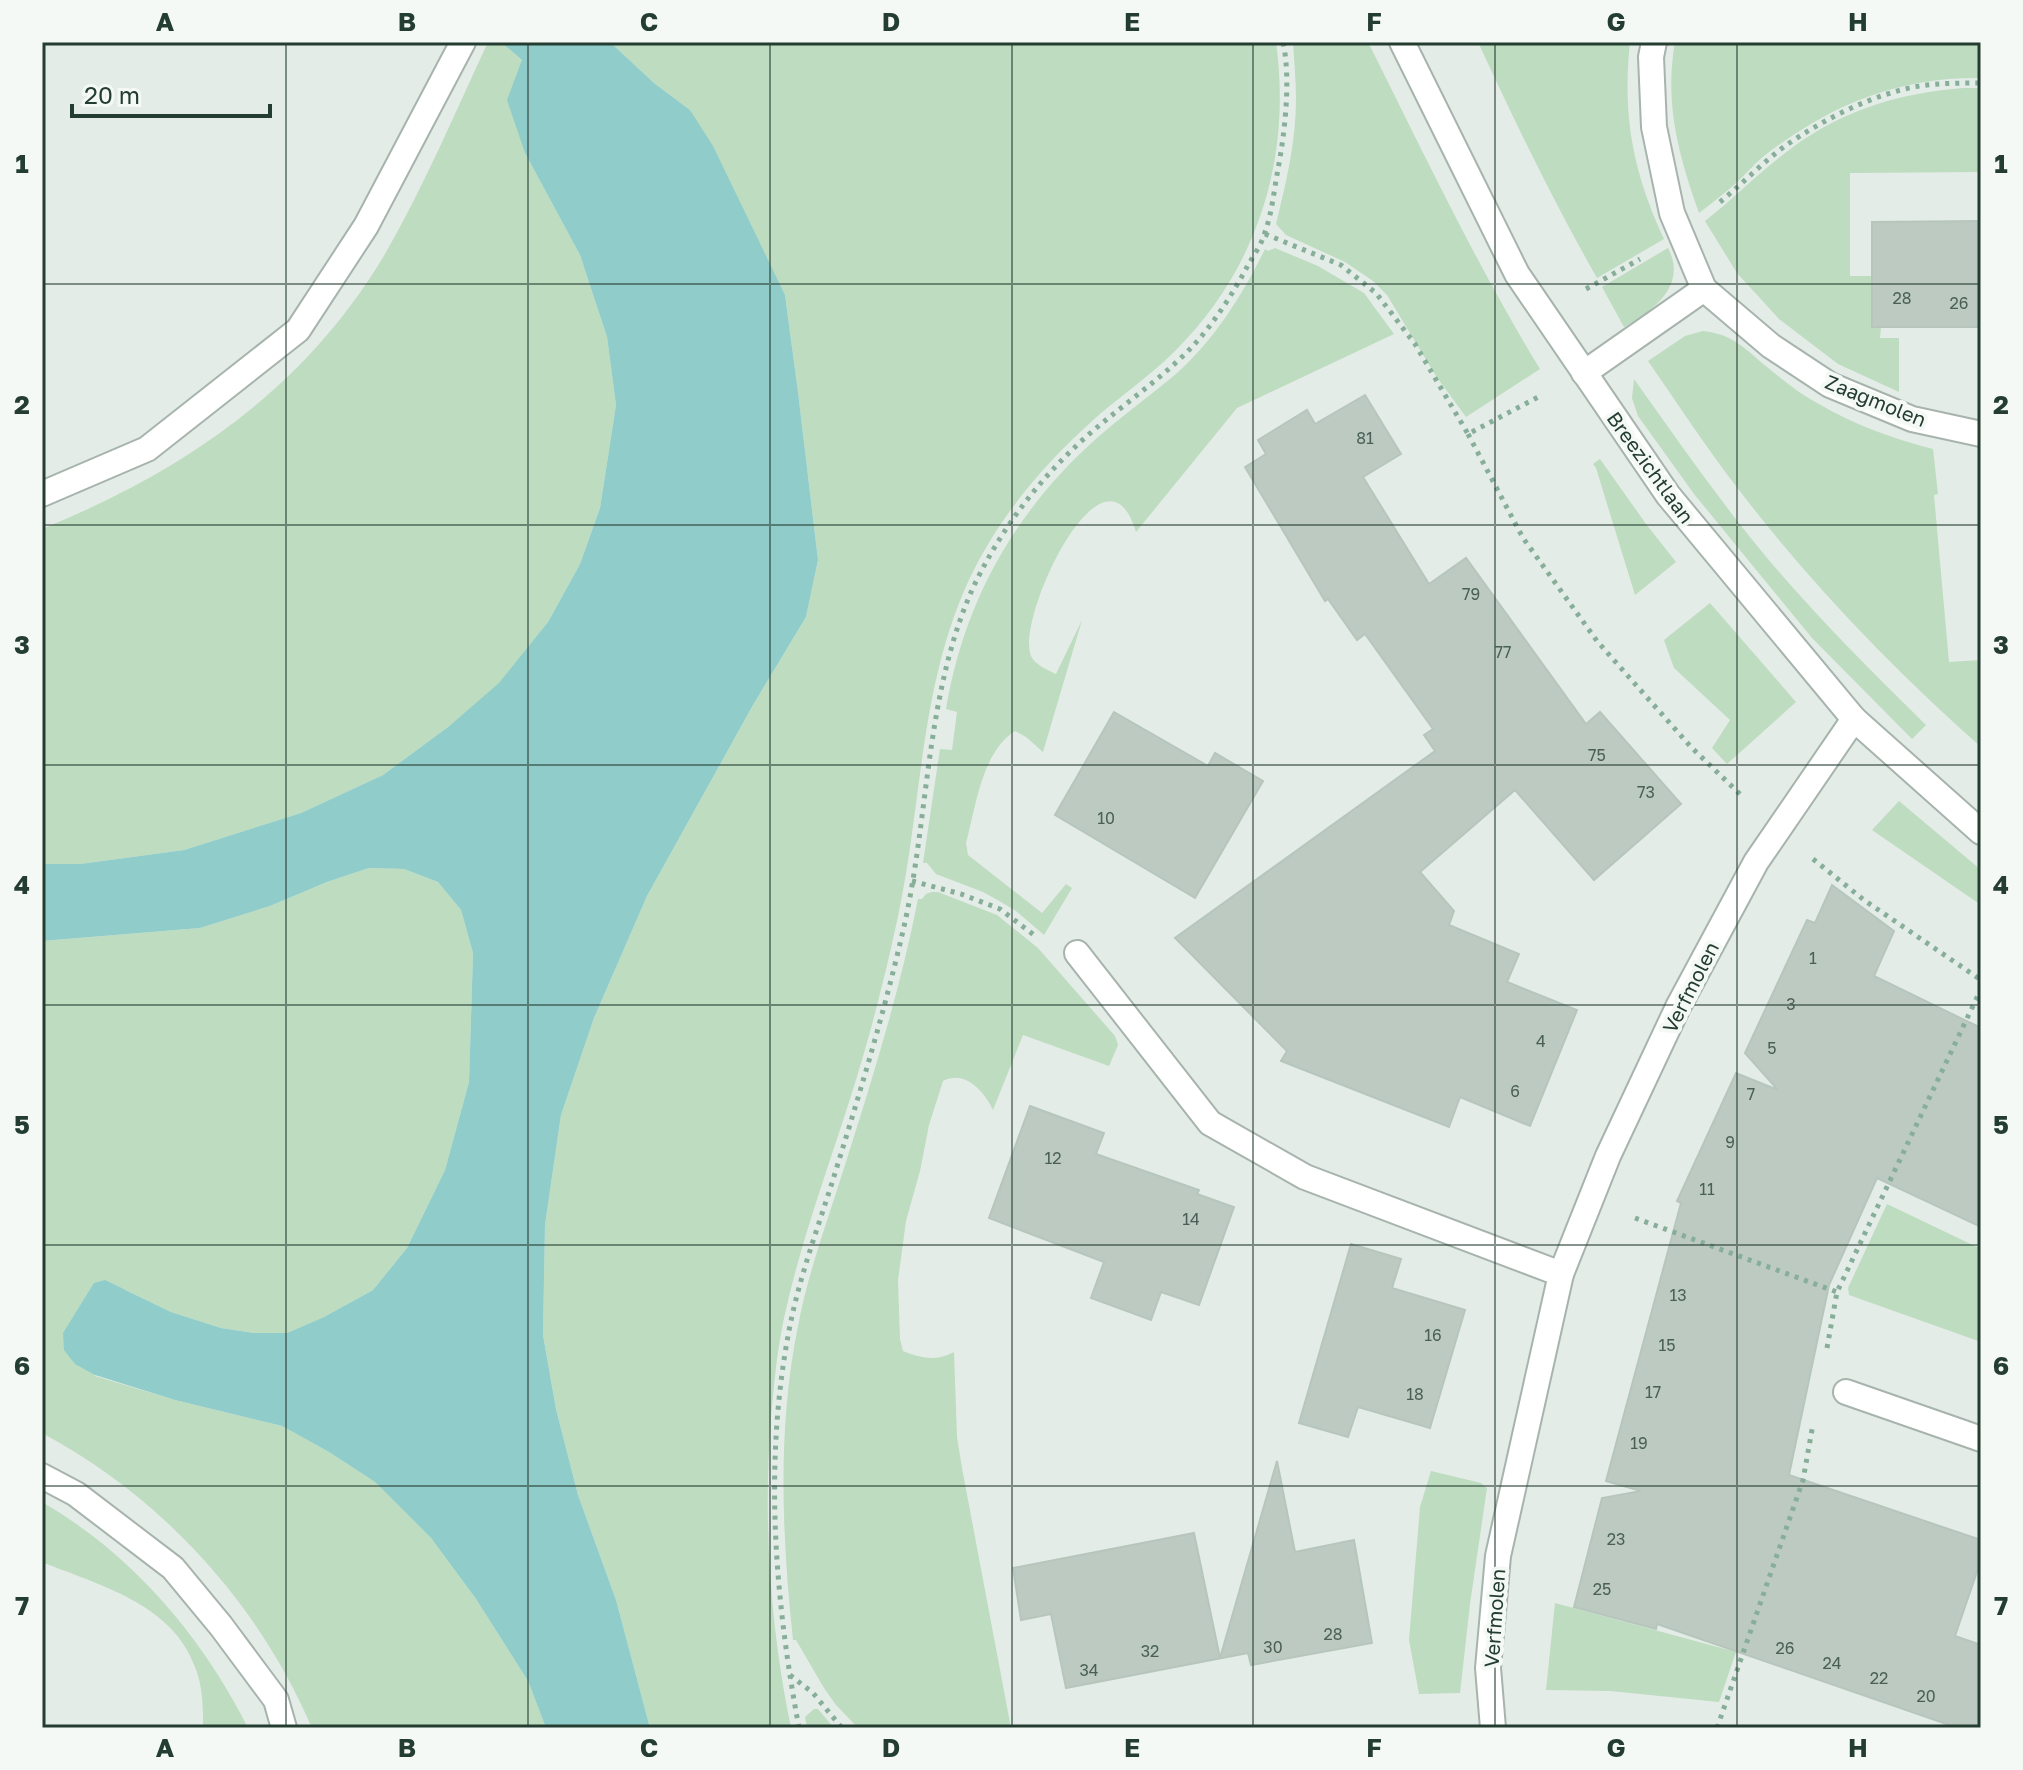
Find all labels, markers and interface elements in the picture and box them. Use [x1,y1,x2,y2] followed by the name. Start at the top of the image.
[156,6,175,37] text: A
[398,6,416,37] text: B
[640,6,658,37] text: C
[882,6,900,37] text: D
[1124,6,1140,37] text: E
[1366,6,1382,37] text: F
[1606,6,1626,37] text: G
[1848,6,1868,37] text: H
[72,68,270,118] scale bar
[84,80,140,109] text: 20 m
[15,148,29,179] text: 1
[1994,148,2008,179] text: 1
[1892,288,1912,308] house number: 28
[1950,293,1968,313] house number: 26
[1822,369,1930,431] street label: Zaagmolen
[14,389,30,420] text: 2
[1993,389,2009,420] text: 2
[1602,407,1700,527] street label: Breezichtlaan
[1356,428,1374,448] house number: 81
[1462,584,1480,604] house number: 79
[14,629,30,660] text: 3
[1993,629,2009,660] text: 3
[1495,642,1511,662] house number: 77
[1588,745,1606,765] house number: 75
[1637,782,1655,802] house number: 73
[1097,808,1115,828] house number: 10
[14,869,30,900] text: 4
[1993,869,2009,900] text: 4
[1657,937,1723,1037] street label: Verfmolen
[1809,948,1817,968] house number: 1
[1786,994,1796,1014] house number: 3
[1536,1031,1546,1051] house number: 4
[1767,1038,1777,1058] house number: 5
[1510,1081,1520,1101] house number: 6
[1747,1084,1755,1104] house number: 7
[14,1109,30,1140] text: 5
[1993,1109,2009,1140] text: 5
[1725,1132,1735,1152] house number: 9
[1044,1148,1062,1168] house number: 12
[1699,1179,1715,1199] house number: 11
[1182,1209,1200,1229] house number: 14
[1669,1285,1687,1305] house number: 13
[1424,1325,1442,1345] house number: 16
[1658,1335,1676,1355] house number: 15
[14,1350,30,1381] text: 6
[1993,1350,2009,1381] text: 6
[1645,1382,1661,1402] house number: 17
[1406,1384,1424,1404] house number: 18
[1630,1433,1648,1453] house number: 19
[1607,1529,1625,1549] house number: 23
[1479,1568,1509,1668] street label: Verfmolen
[1593,1579,1611,1599] house number: 25
[15,1590,29,1621] text: 7
[1994,1590,2008,1621] text: 7
[1323,1624,1343,1644] house number: 28
[1263,1637,1283,1657] house number: 30
[1776,1638,1794,1658] house number: 26
[1141,1641,1159,1661] house number: 32
[1822,1653,1842,1673] house number: 24
[1079,1660,1099,1680] house number: 34
[1870,1668,1888,1688] house number: 22
[1916,1686,1936,1706] house number: 20
[156,1732,175,1763] text: A
[398,1732,416,1763] text: B
[640,1732,658,1763] text: C
[882,1732,900,1763] text: D
[1124,1732,1140,1763] text: E
[1366,1732,1382,1763] text: F
[1606,1732,1626,1763] text: G
[1848,1732,1868,1763] text: H

